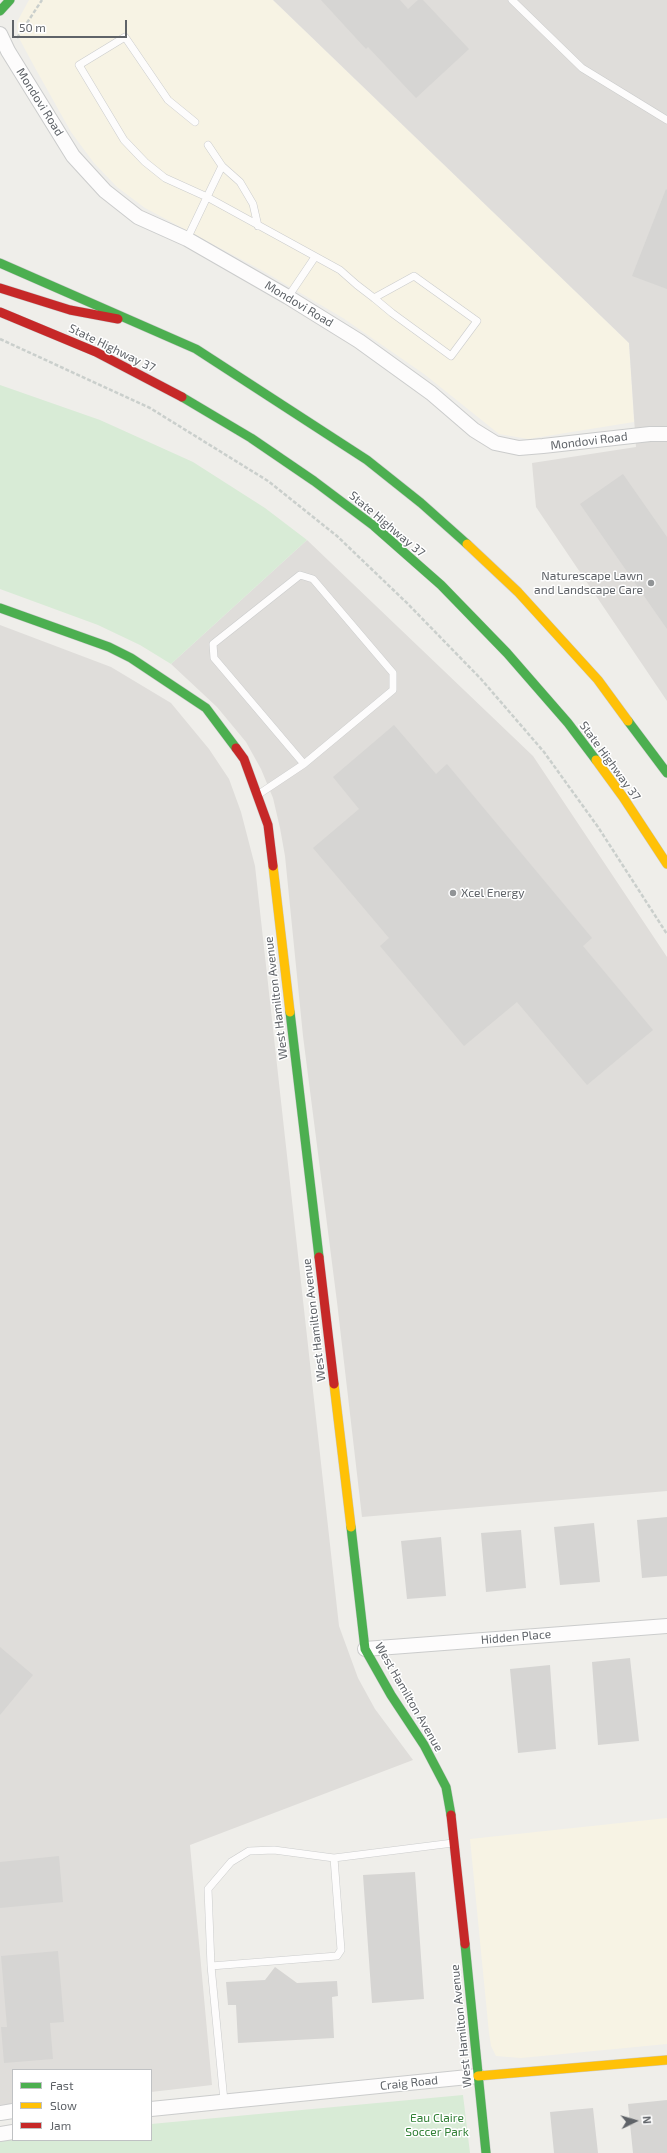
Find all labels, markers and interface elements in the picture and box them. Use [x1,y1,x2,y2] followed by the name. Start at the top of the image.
[14,12,129,38] scale bar
[19,20,46,34] text: 50 m
[13,65,67,139] street label: Mondovi Road
[262,278,336,330] street label: Mondovi Road
[66,321,158,375] street label: State Highway 37
[550,429,628,453] street label: Mondovi Road
[346,488,428,560] street label: State Highway 37
[534,569,643,597] place label: Naturescape Lawn and Landscape Care
[646,578,656,588] marker: Naturescape Lawn and Landscape Care
[576,719,644,803] street label: State Highway 37
[461,886,525,900] place label: Xcel Energy
[448,888,458,898] marker: Xcel Energy
[261,936,291,1060] street label: West Hamilton Avenue
[299,1258,329,1382] street label: West Hamilton Avenue
[480,1627,552,1647] street label: Hidden Place
[372,1640,446,1754] street label: West Hamilton Avenue
[447,1964,475,2088] street label: West Hamilton Avenue
[12,2069,152,2141] legend
[379,2073,439,2093] street label: Craig Road
[50,2078,73,2092] text: Fast
[50,2098,77,2112] text: Slow
[615,2101,655,2141] north arrow
[405,2111,469,2139] park label: Eau Claire Soccer Park
[641,2115,654,2124] text: N
[50,2118,71,2132] text: Jam

